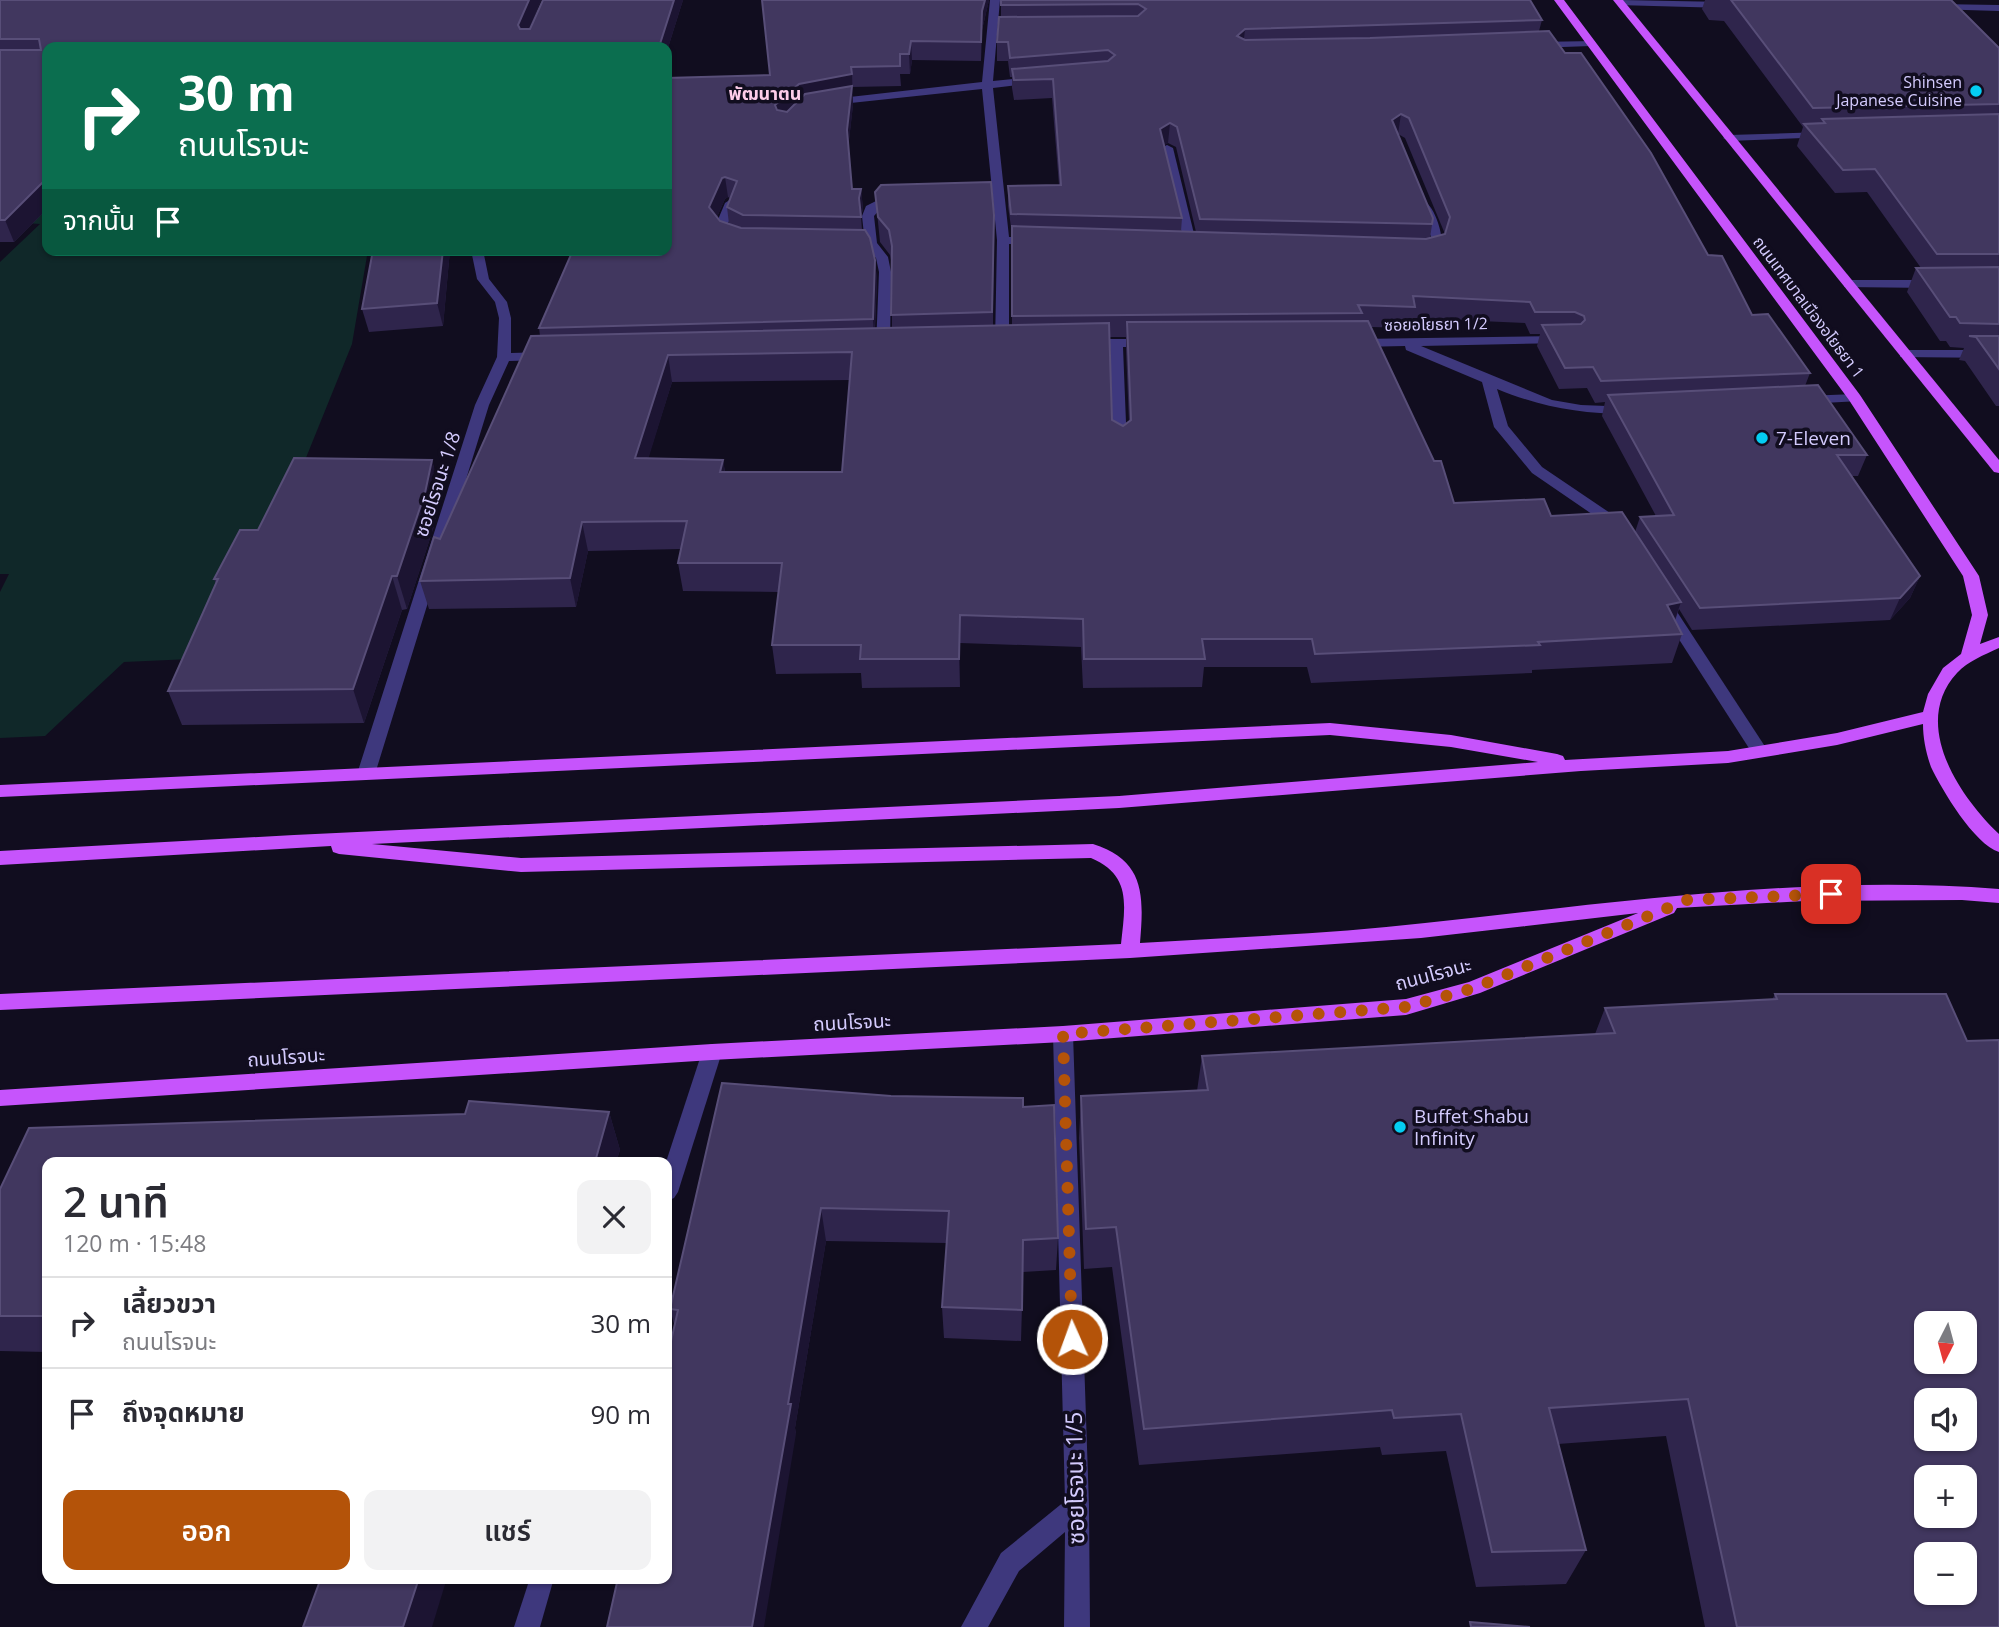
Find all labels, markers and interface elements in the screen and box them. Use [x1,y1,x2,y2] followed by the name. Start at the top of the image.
[178,59,295,125] text: 30 m
[63,70,154,161] icon: right
[1834,71,1962,111] place label: Shinsen Japanese Cuisine
[729,81,801,105] district label: พัฒนาตน
[1968,83,1984,99] marker: Shinsen Japanese Cuisine
[178,122,309,165] text: ถนนโรจนะ
[63,202,135,238] text: จากนั้น
[149,203,187,241] icon: arrive
[1748,231,1870,383] street label: ถนนเทศบาลเมืองอโยธยา 1
[1384,312,1488,336] street label: ซอยอโยธยา 1/2
[1776,425,1851,451] place label: 7-Eleven
[408,428,466,540] street label: ซอยโรจนะ 1/8
[1754,430,1770,446] marker: 7-Eleven
[1801,864,1861,924] pin
[1812,875,1850,913] icon: arrive
[1392,951,1474,997] street label: ถนนโรจนะ
[812,1007,892,1037] street label: ถนนโรจนะ
[246,1041,326,1073] street label: ถนนโรจนะ
[1414,1103,1529,1151] place label: Buffet Shabu Infinity
[1392,1119,1408,1135] marker: Buffet Shabu Infinity
[63,1172,169,1229] text: 2 นาที
[577,1180,651,1254] button: close
[63,1227,206,1259] text: 120 m · 15:48
[122,1285,216,1321] text: เลี้ยวขวา
[1035,1302,1109,1376] position arrow
[63,1304,101,1342] icon: right
[590,1305,651,1341] text: 30 m
[1914,1311,1978,1374] north arrow
[1914,1311,1977,1605] map controls
[122,1325,216,1357] text: ถนนโรจนะ
[1914,1388,1977,1451] button: sound
[122,1394,245,1430] text: ถึงจุดหมาย
[63,1395,101,1433] icon: arrive
[590,1396,651,1432] text: 90 m
[1057,1411,1091,1545] street label: ซอยโรจนะ 1/5
[1914,1465,1977,1528] button: +
[63,1490,350,1570] button: ออก
[364,1490,651,1570] button: แชร์
[1914,1542,1977,1605] button: −

